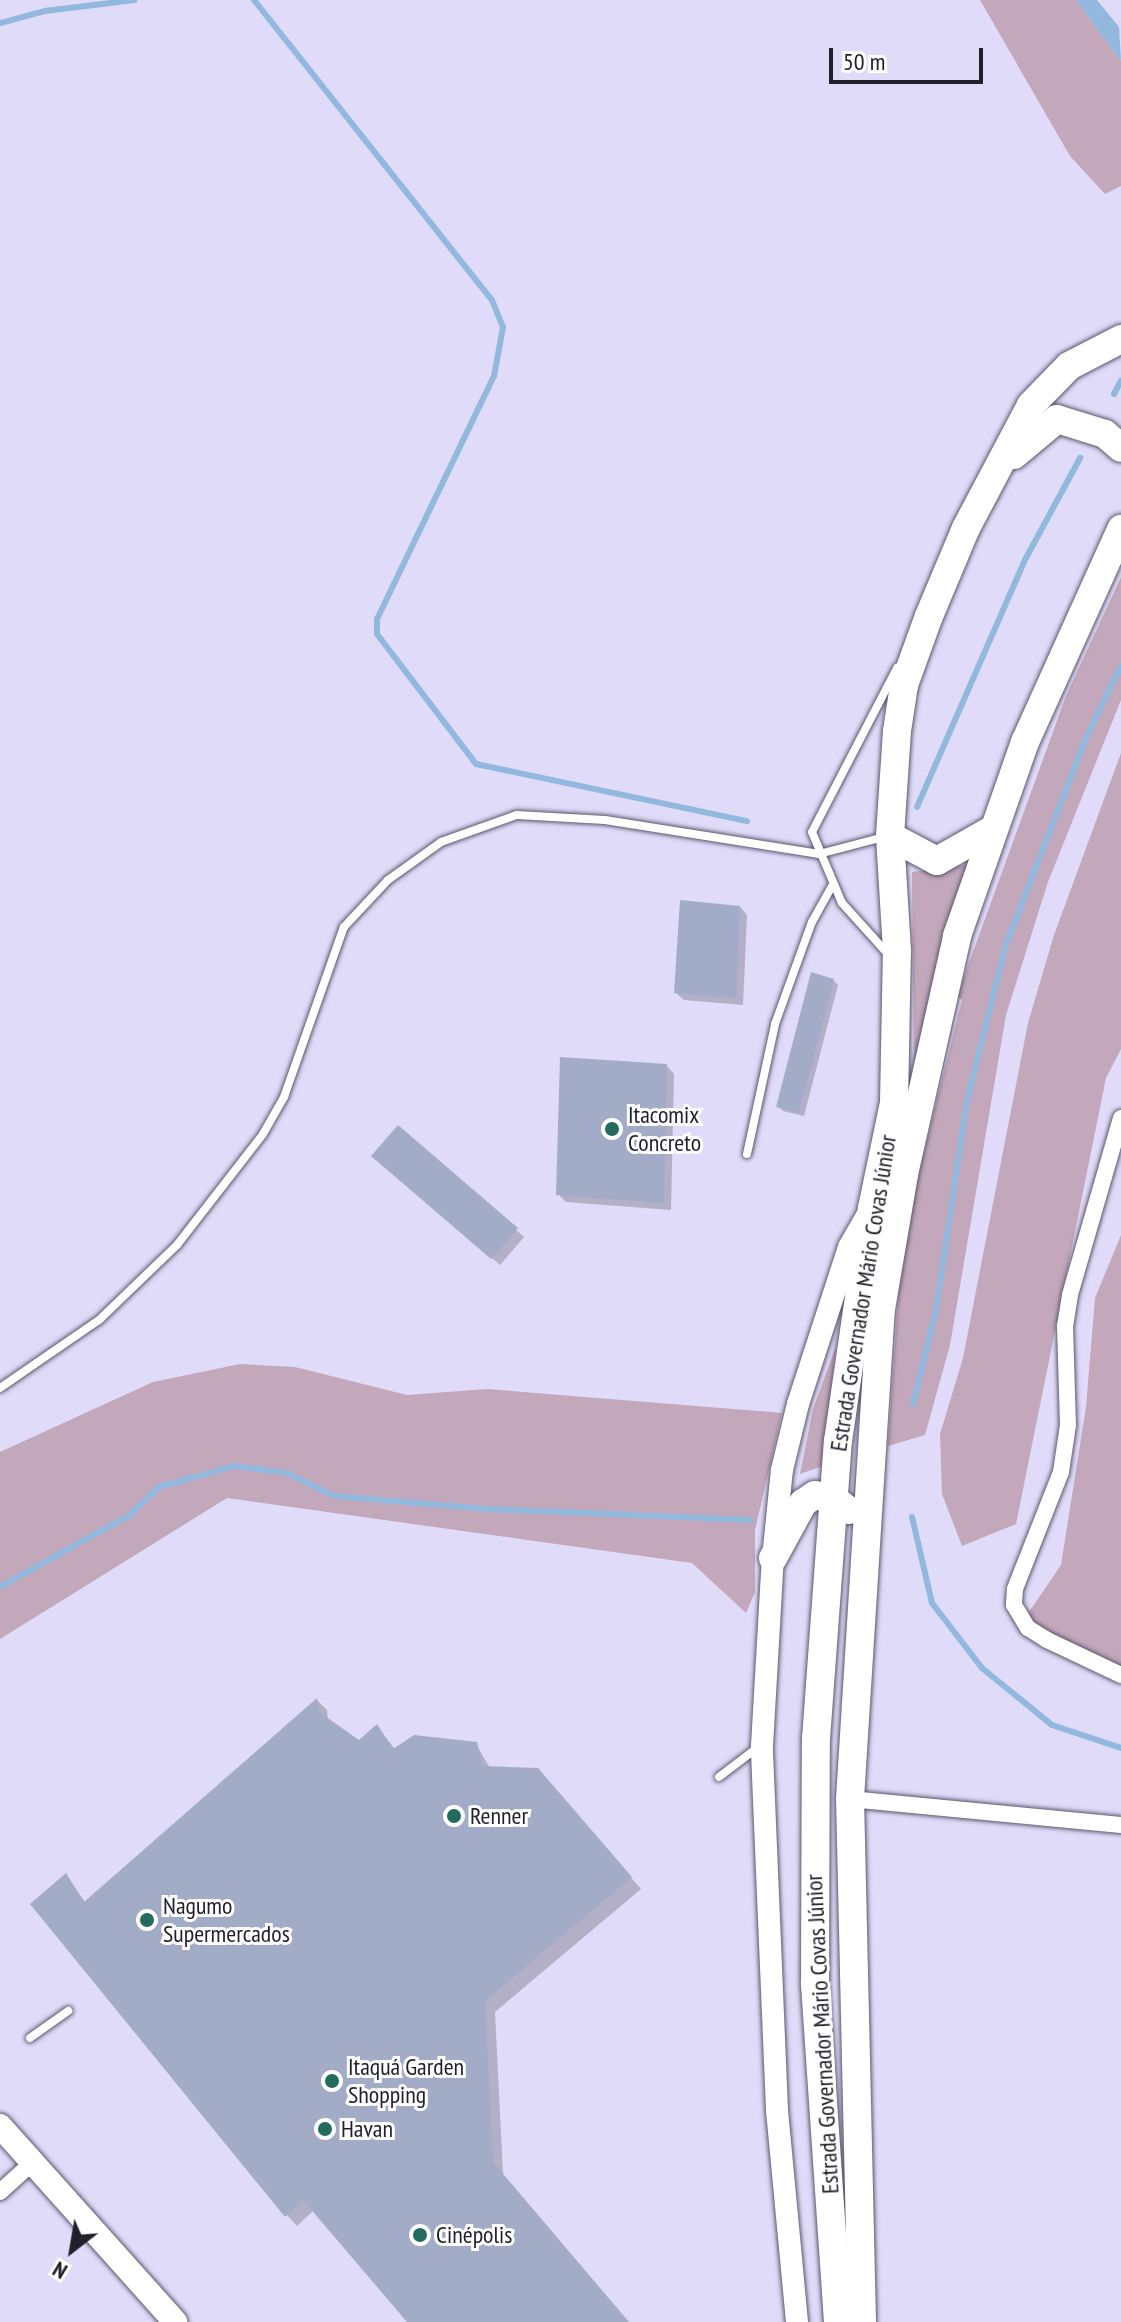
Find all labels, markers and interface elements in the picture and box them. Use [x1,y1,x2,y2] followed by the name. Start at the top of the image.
[833,32,987,82] scale bar
[843,46,885,77] text: 50 m
[628,1101,701,1157] place label: Itacomix Concreto
[603,1120,621,1138] marker: Itacomix Concreto
[824,1133,902,1453] street label: Estrada Governador Mário Covas Júnior
[470,1802,528,1830] place label: Renner
[445,1807,463,1825] marker: Renner
[799,1873,845,2195] street label: Estrada Governador Mário Covas Júnior
[163,1892,290,1948] place label: Nagumo Supermercados
[138,1911,156,1929] marker: Nagumo Supermercados
[348,2053,464,2109] place label: Itaquá Garden Shopping
[323,2072,341,2090] marker: Itaquá Garden Shopping
[341,2115,393,2143] place label: Havan
[316,2120,334,2138] marker: Havan
[32,2210,112,2290] north arrow
[436,2221,512,2249] place label: Cinépolis
[411,2226,429,2244] marker: Cinépolis
[47,2256,72,2286] text: N

